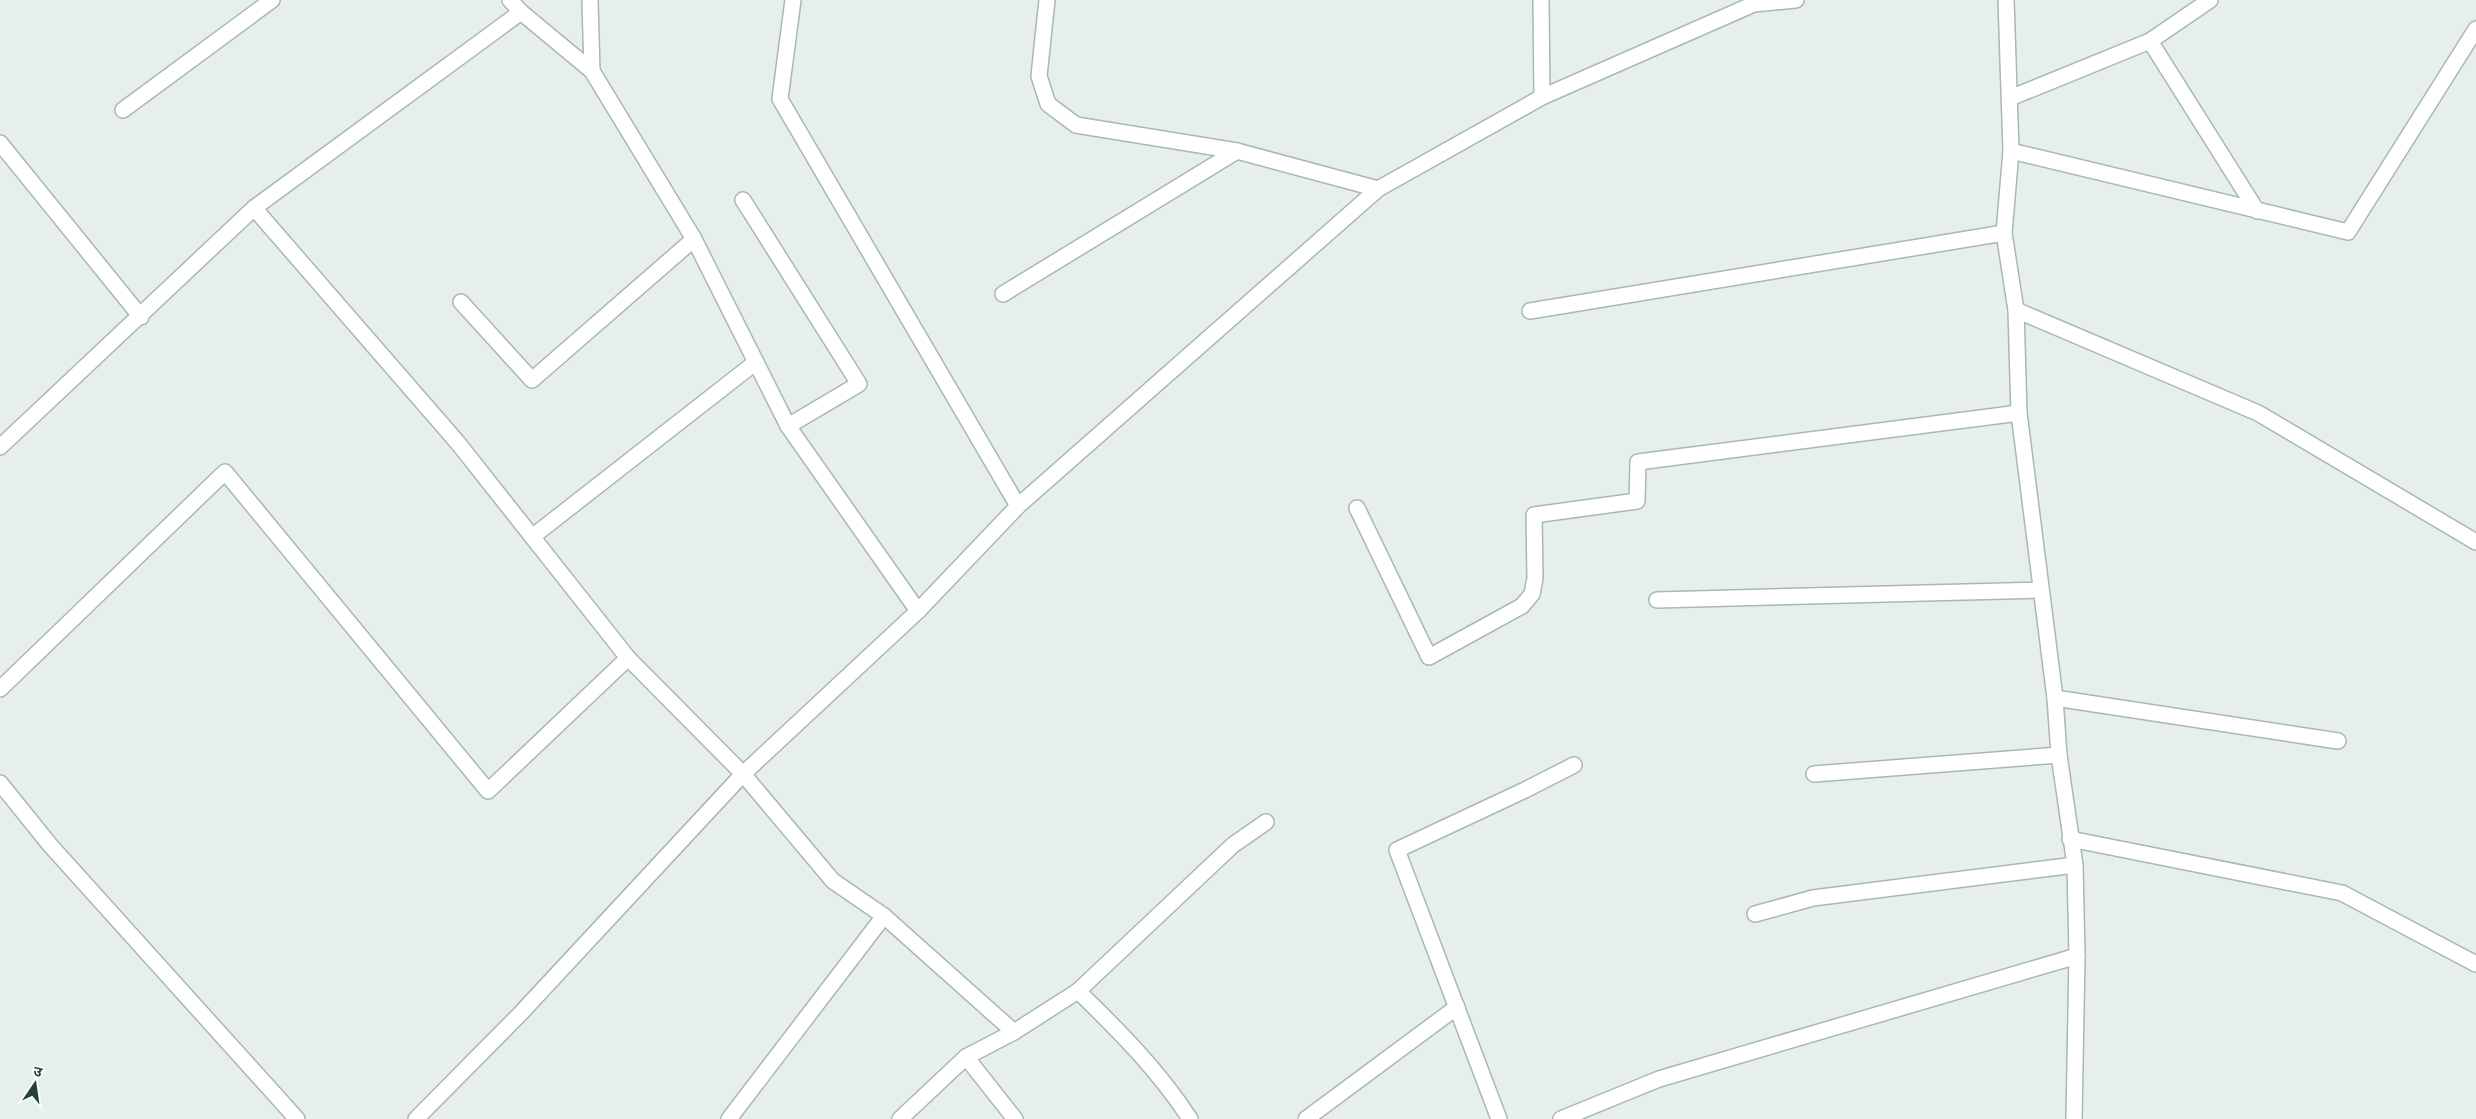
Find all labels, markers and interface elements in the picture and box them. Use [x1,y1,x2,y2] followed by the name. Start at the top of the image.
[10,1059,60,1109] north arrow
[32,1063,44,1081] text: उ

